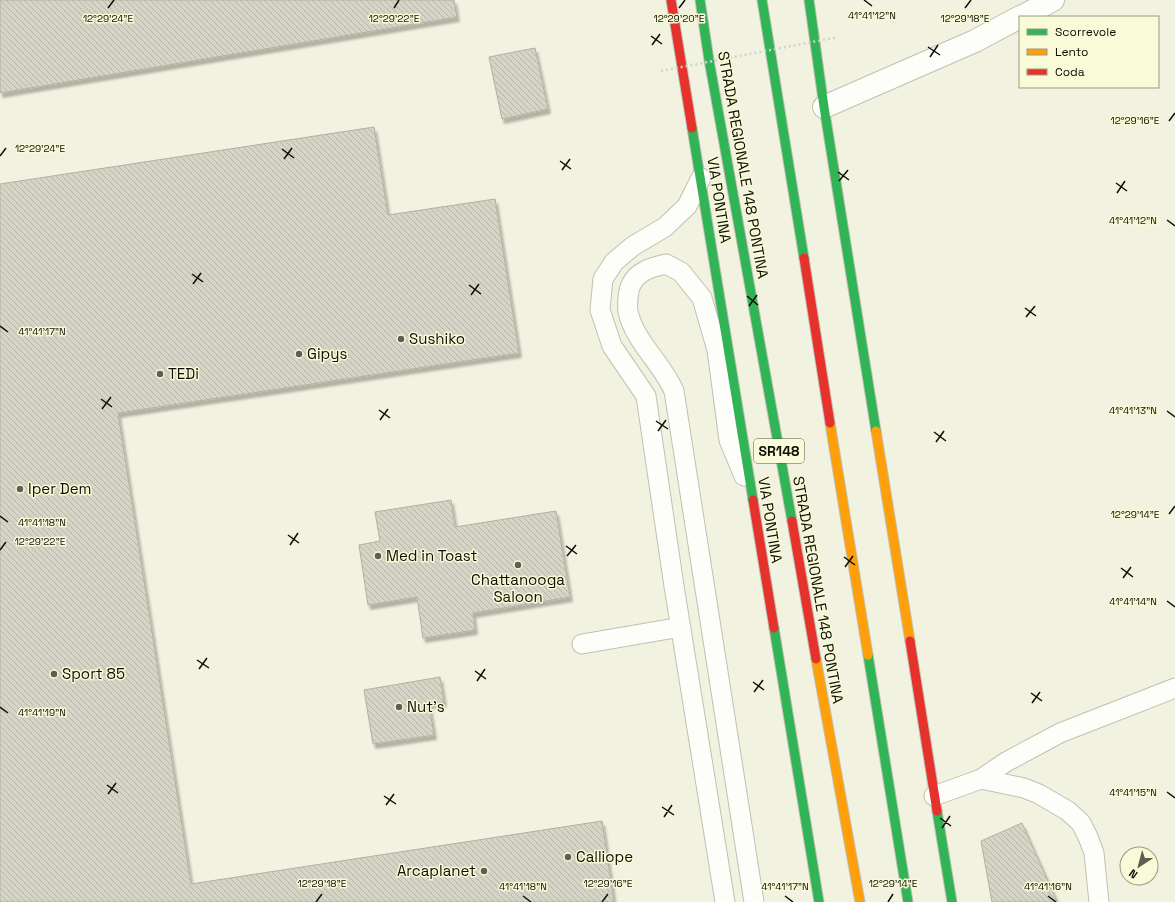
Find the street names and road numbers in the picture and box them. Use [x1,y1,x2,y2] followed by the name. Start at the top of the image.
[714,50,773,281] street label: STRADA REGIONALE 148 PONTINA
[703,155,736,245] street label: VIA PONTINA
[754,439,804,463] road number: SR148
[754,475,787,565] street label: VIA PONTINA
[789,475,848,706] street label: STRADA REGIONALE 148 PONTINA

